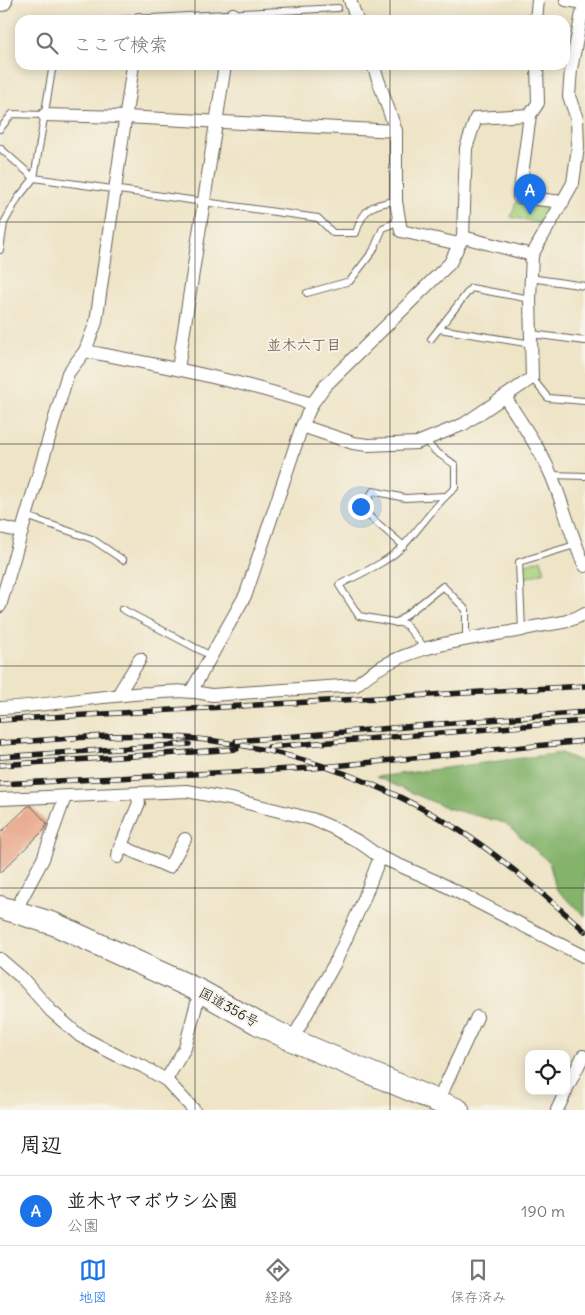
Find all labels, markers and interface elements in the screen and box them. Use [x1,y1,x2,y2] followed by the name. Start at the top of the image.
[15,15,570,70] search box
[33,29,61,57] icon: search
[73,32,168,56] text: ここで検索
[514,174,546,215] pin: A
[266,335,342,354] district label: 並木六丁目
[348,494,374,520] your location
[196,983,262,1031] street label: 国道356号
[525,1050,570,1095] map controls
[525,1050,570,1095] button: locate
[20,1131,62,1158] text: 周辺
[67,1188,238,1212] text: 並木ヤマボウシ公園
[31,1201,41,1221] text: A
[521,1201,565,1221] text: 190 m
[67,1215,99,1235] text: 公園
[79,1256,107,1306] tab: 地図
[264,1256,292,1306] tab: 経路
[450,1256,506,1306] tab: 保存済み

